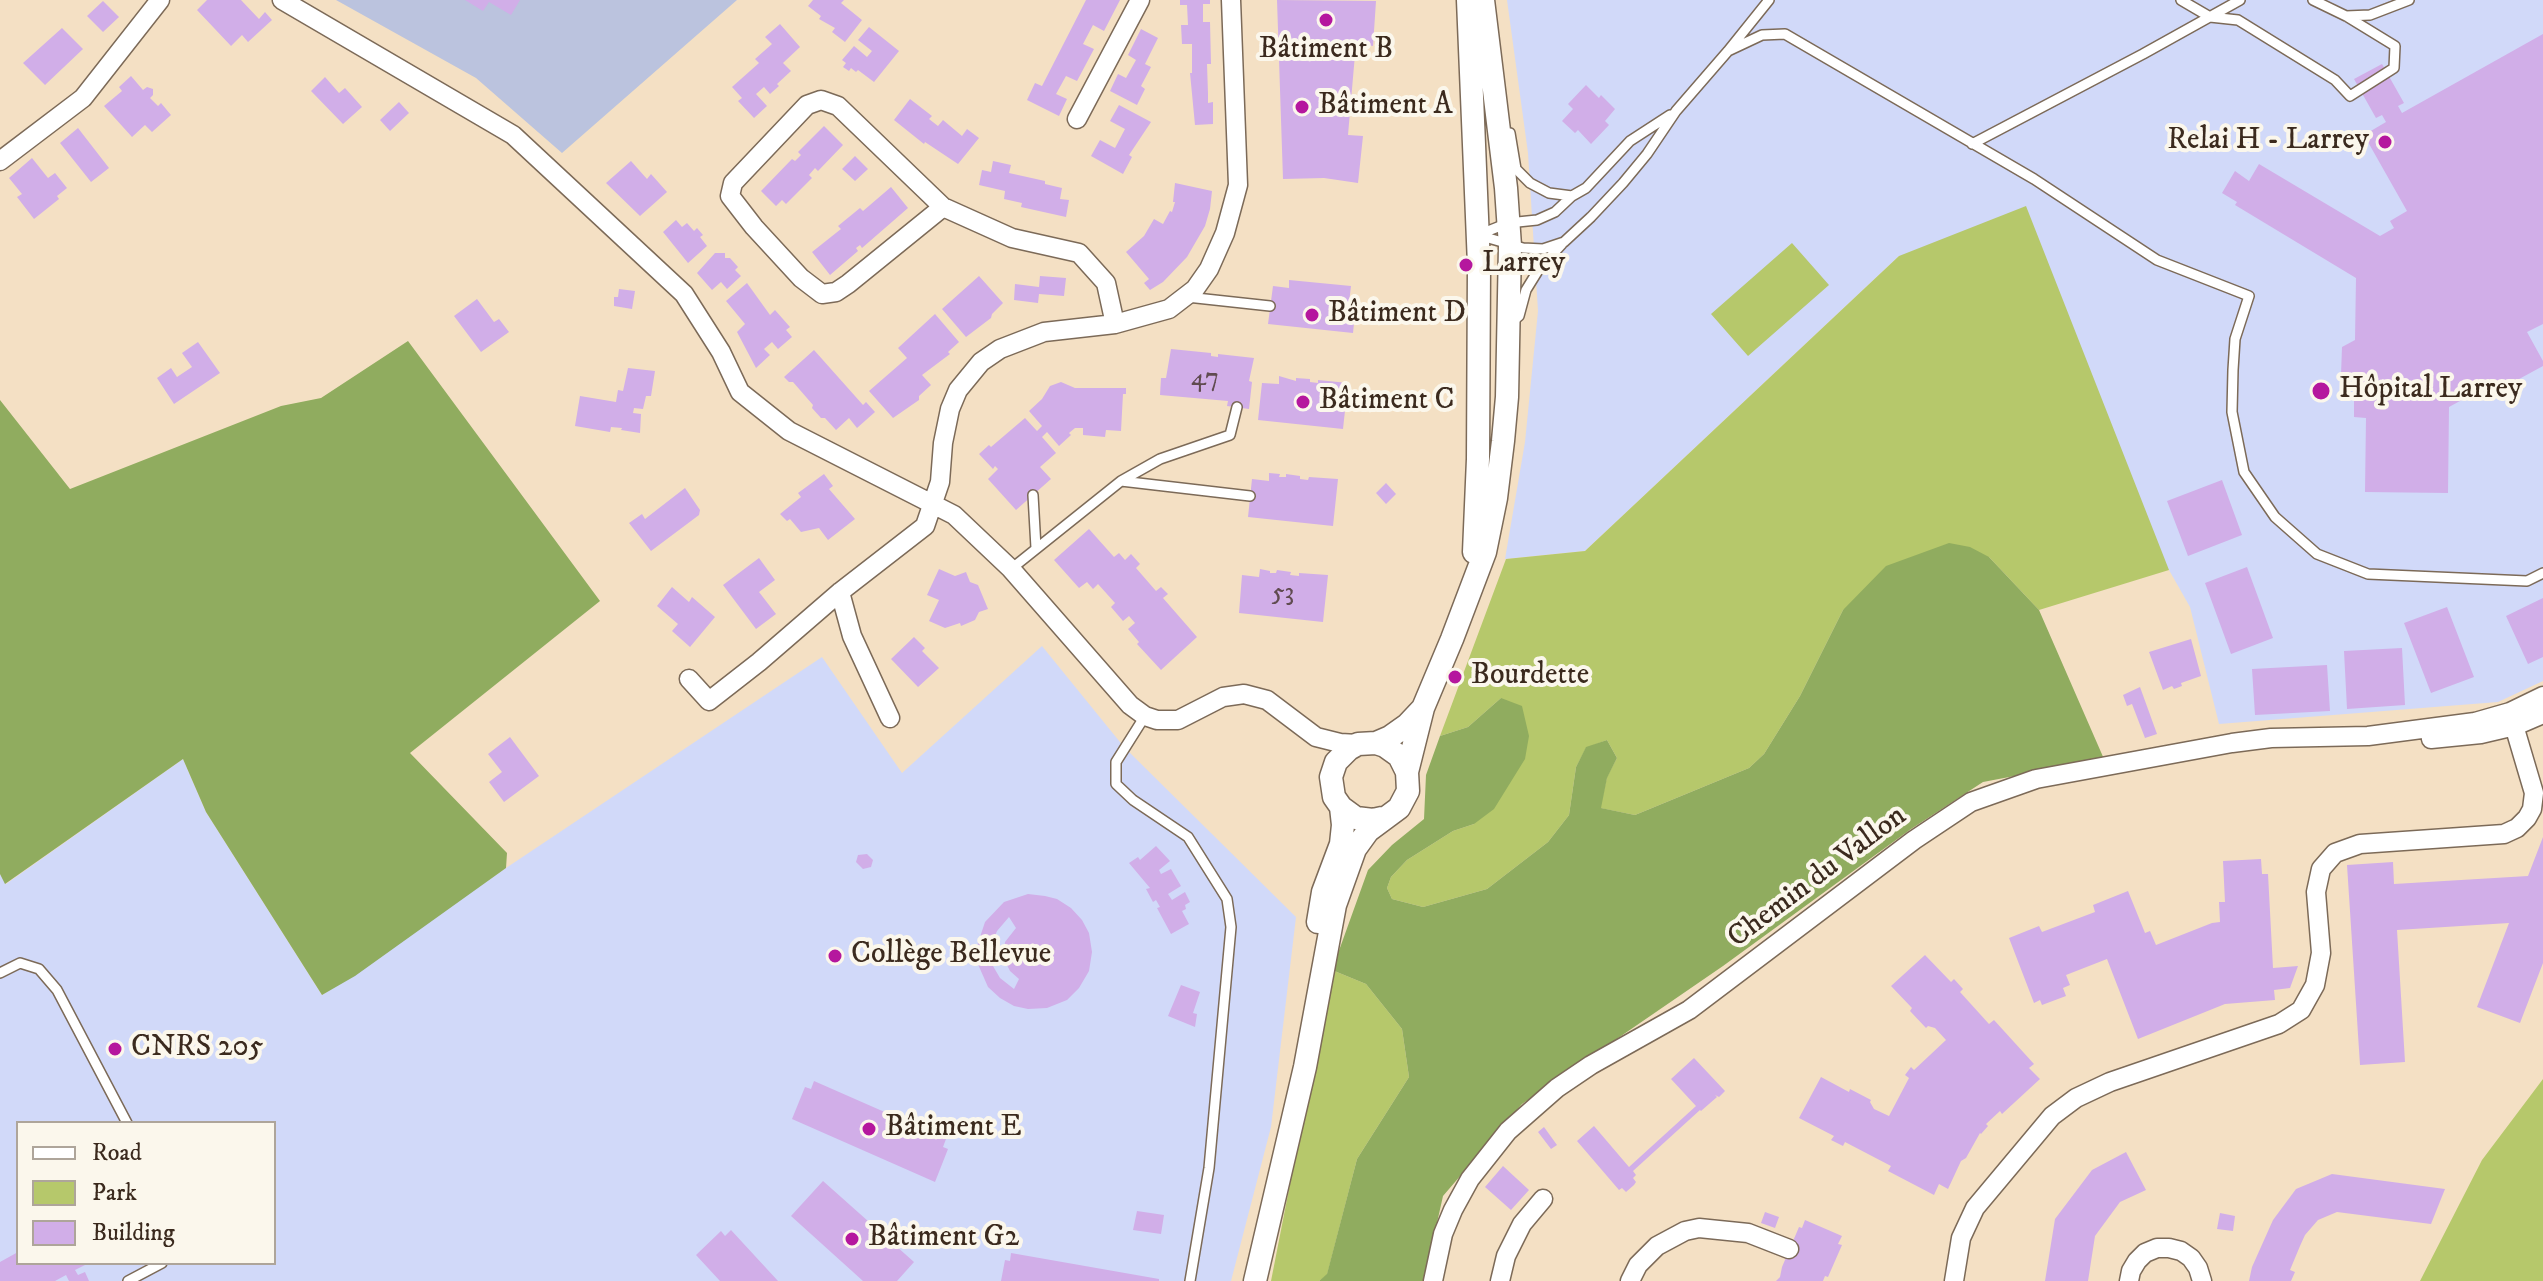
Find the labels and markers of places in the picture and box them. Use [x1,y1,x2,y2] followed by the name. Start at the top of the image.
[1317,11,1335,29] marker: Bâtiment B
[1259,33,1393,69] place label: Bâtiment B
[1318,89,1453,125] place label: Bâtiment A
[1293,98,1311,116] marker: Bâtiment A
[2167,124,2369,160] place label: Relai H - Larrey
[2376,133,2394,151] marker: Relai H - Larrey
[1482,247,1565,283] place label: Larrey
[1457,256,1475,274] marker: Larrey
[1328,297,1466,333] place label: Bâtiment D
[1303,306,1321,324] marker: Bâtiment D
[2339,373,2522,409] place label: Hôpital Larrey
[2310,380,2332,402] marker: Hôpital Larrey
[1319,384,1454,420] place label: Bâtiment C
[1294,393,1312,411] marker: Bâtiment C
[1471,659,1589,695] place label: Bourdette
[1446,668,1464,686] marker: Bourdette
[851,938,1051,974] place label: Collège Bellevue
[826,947,844,965] marker: Collège Bellevue
[131,1031,263,1067] place label: CNRS 205
[106,1040,124,1058] marker: CNRS 205
[885,1111,1022,1147] place label: Bâtiment E
[860,1120,878,1138] marker: Bâtiment E
[868,1221,1019,1257] place label: Bâtiment G2
[843,1230,861,1248] marker: Bâtiment G2

